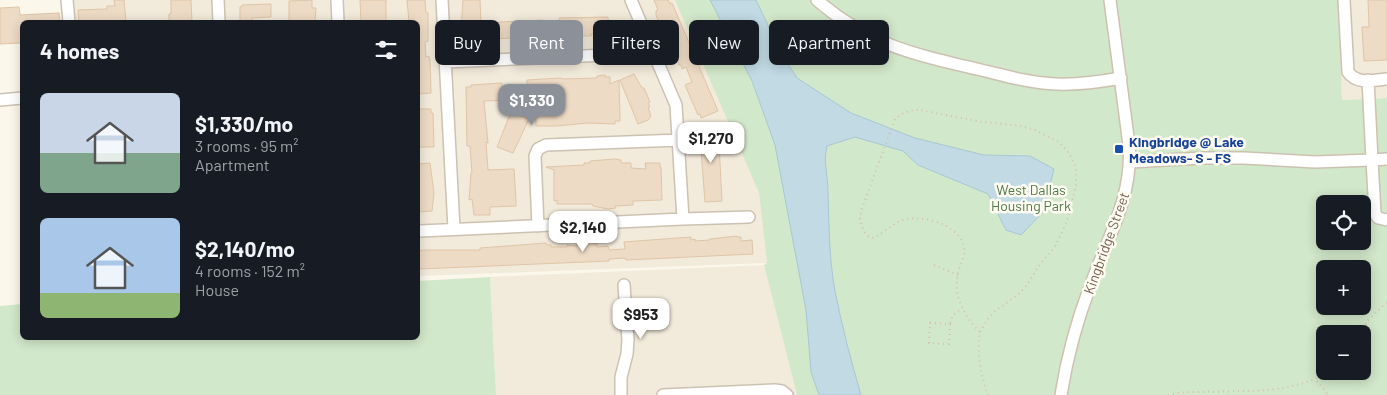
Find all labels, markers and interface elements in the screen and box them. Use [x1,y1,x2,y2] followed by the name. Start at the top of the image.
[435,20,500,65] chip: Buy
[510,20,583,65] chip: Rent
[593,20,679,65] chip: Filters
[689,20,759,65] chip: New
[769,20,889,65] chip: Apartment
[372,36,400,64] icon: filters
[40,38,119,63] text: 4 homes
[491,84,573,126] pin: $1,330
[509,90,555,109] text: $1,330
[195,111,293,136] text: $1,330/mo
[80,113,140,173] icon: home
[670,121,752,164] pin: $1,270
[688,128,734,147] text: $1,270
[1129,133,1244,166] place label: Kingbridge @ Lake Meadows- S - FS
[195,136,299,155] text: 3 rooms · 95 m²
[1113,143,1125,155] marker: Kingbridge @ Lake Meadows- S - FS
[195,155,270,174] text: Apartment
[991,181,1071,214] park label: West Dallas Housing Park
[1080,190,1132,296] street label: Kingbridge Street
[1316,195,1371,380] map controls
[1316,195,1371,250] button: locate
[542,210,624,253] pin: $2,140
[560,217,606,236] text: $2,140
[195,236,295,261] text: $2,140/mo
[80,238,140,298] icon: home
[1316,260,1371,315] button: +
[195,261,305,280] text: 4 rooms · 152 m²
[195,280,239,299] text: House
[611,298,671,340] pin: $953
[624,304,658,323] text: $953
[1316,325,1371,380] button: −

